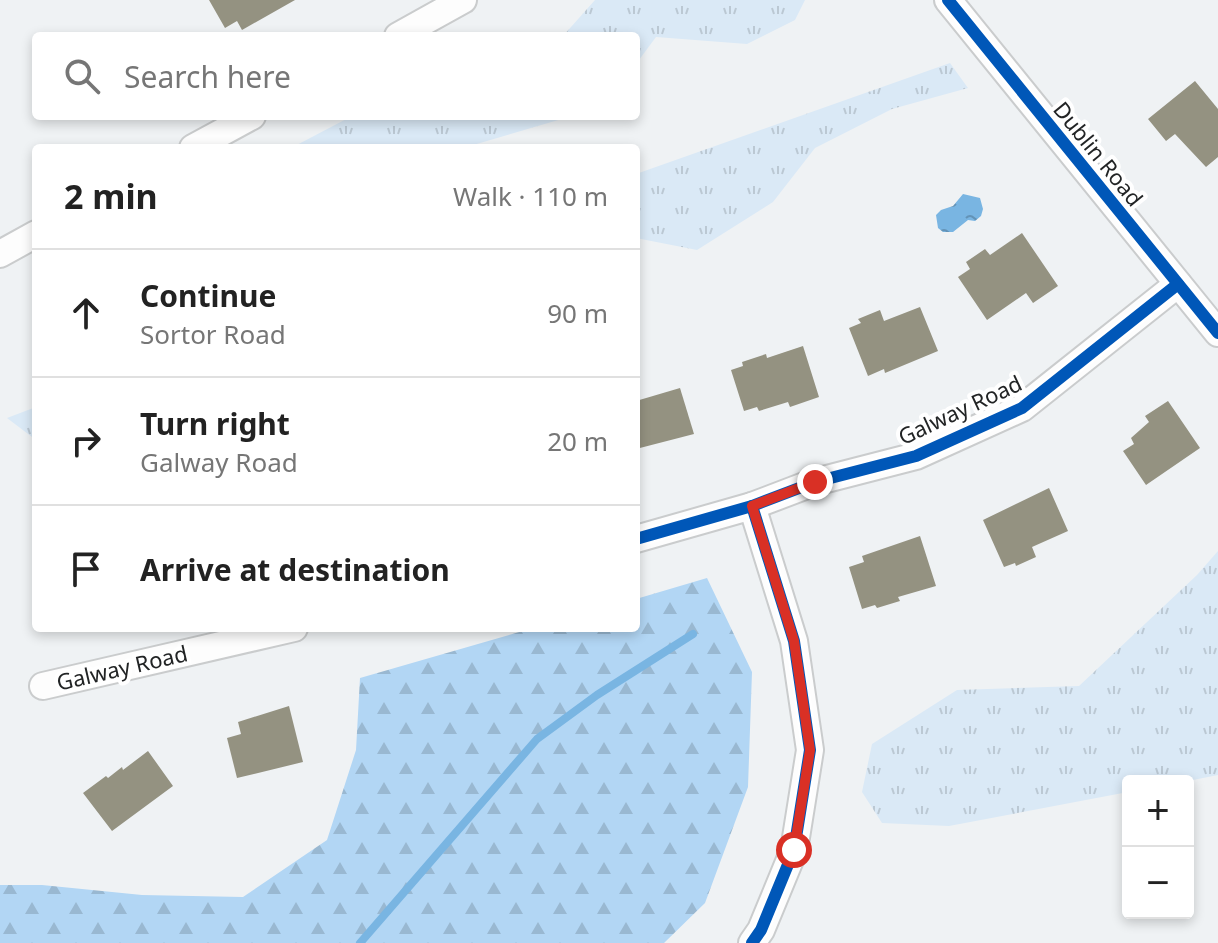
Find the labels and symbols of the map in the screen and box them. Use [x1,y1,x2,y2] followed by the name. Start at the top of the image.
[1047,95,1150,212] street label: Dublin Road
[893,367,1026,451] street label: Galway Road
[797,464,833,500] route end
[53,637,190,697] street label: Galway Road
[776,832,812,868] route start

